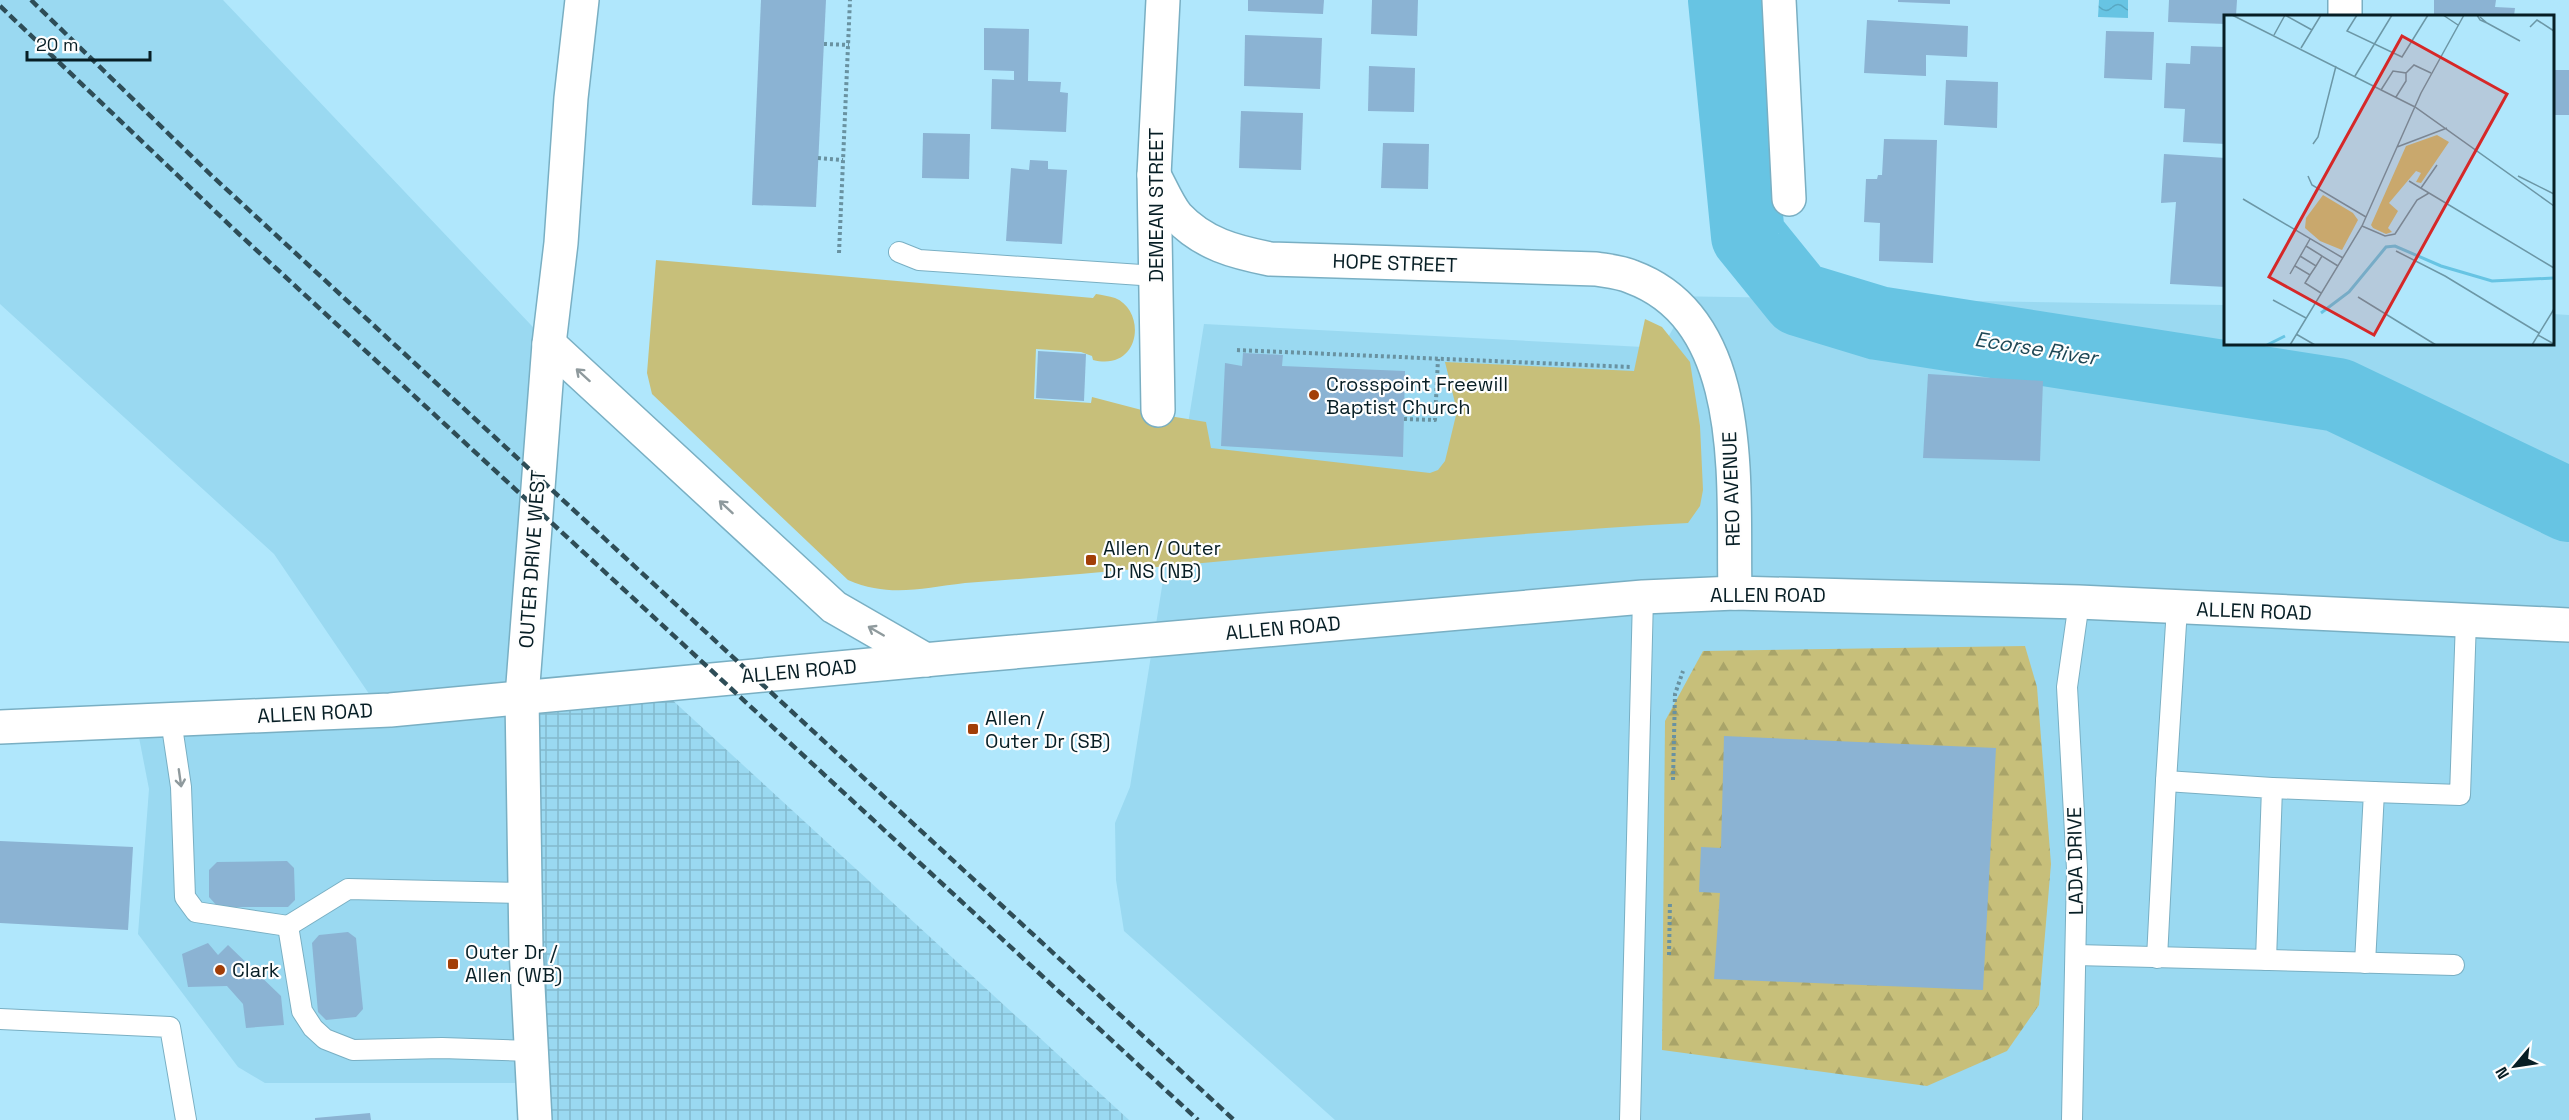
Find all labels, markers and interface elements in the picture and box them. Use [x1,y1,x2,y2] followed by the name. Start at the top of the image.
[2224,15,2554,345] inset map
[27,24,150,62] scale bar
[36,33,79,56] text: 20 m
[1143,128,1169,282] street label: DEMEAN STREET
[1332,248,1458,278] street label: HOPE STREET
[1973,325,2101,371] water label: Ecorse River
[576,368,591,382] one-way arrow
[1326,371,1508,420] place label: Crosspoint Freewill Baptist Church
[1307,388,1321,402] marker: Crosspoint Freewill Baptist Church
[1716,431,1746,547] street label: REO AVENUE
[513,469,551,649] street label: OUTER DRIVE WEST
[719,500,734,514] one-way arrow
[1103,535,1221,584] place label: Allen / Outer Dr NS (NB)
[1084,553,1098,567] marker: Allen / Outer Dr NS (NB)
[1710,582,1826,608] street label: ALLEN ROAD
[2196,596,2312,626] street label: ALLEN ROAD
[1224,610,1342,646] street label: ALLEN ROAD
[867,625,885,636] one-way arrow
[740,653,858,689] street label: ALLEN ROAD
[257,697,373,729] street label: ALLEN ROAD
[985,705,1110,754] place label: Allen / Outer Dr (SB)
[966,722,980,736] marker: Allen / Outer Dr (SB)
[174,768,185,787] one-way arrow
[2061,807,2089,915] street label: LADA DRIVE
[465,939,562,988] place label: Outer Dr / Allen (WB)
[232,957,280,983] place label: Clark
[446,957,460,971] marker: Outer Dr / Allen (WB)
[213,963,227,977] marker: Clark
[2485,1036,2545,1096] north arrow
[2491,1063,2514,1083] text: N

